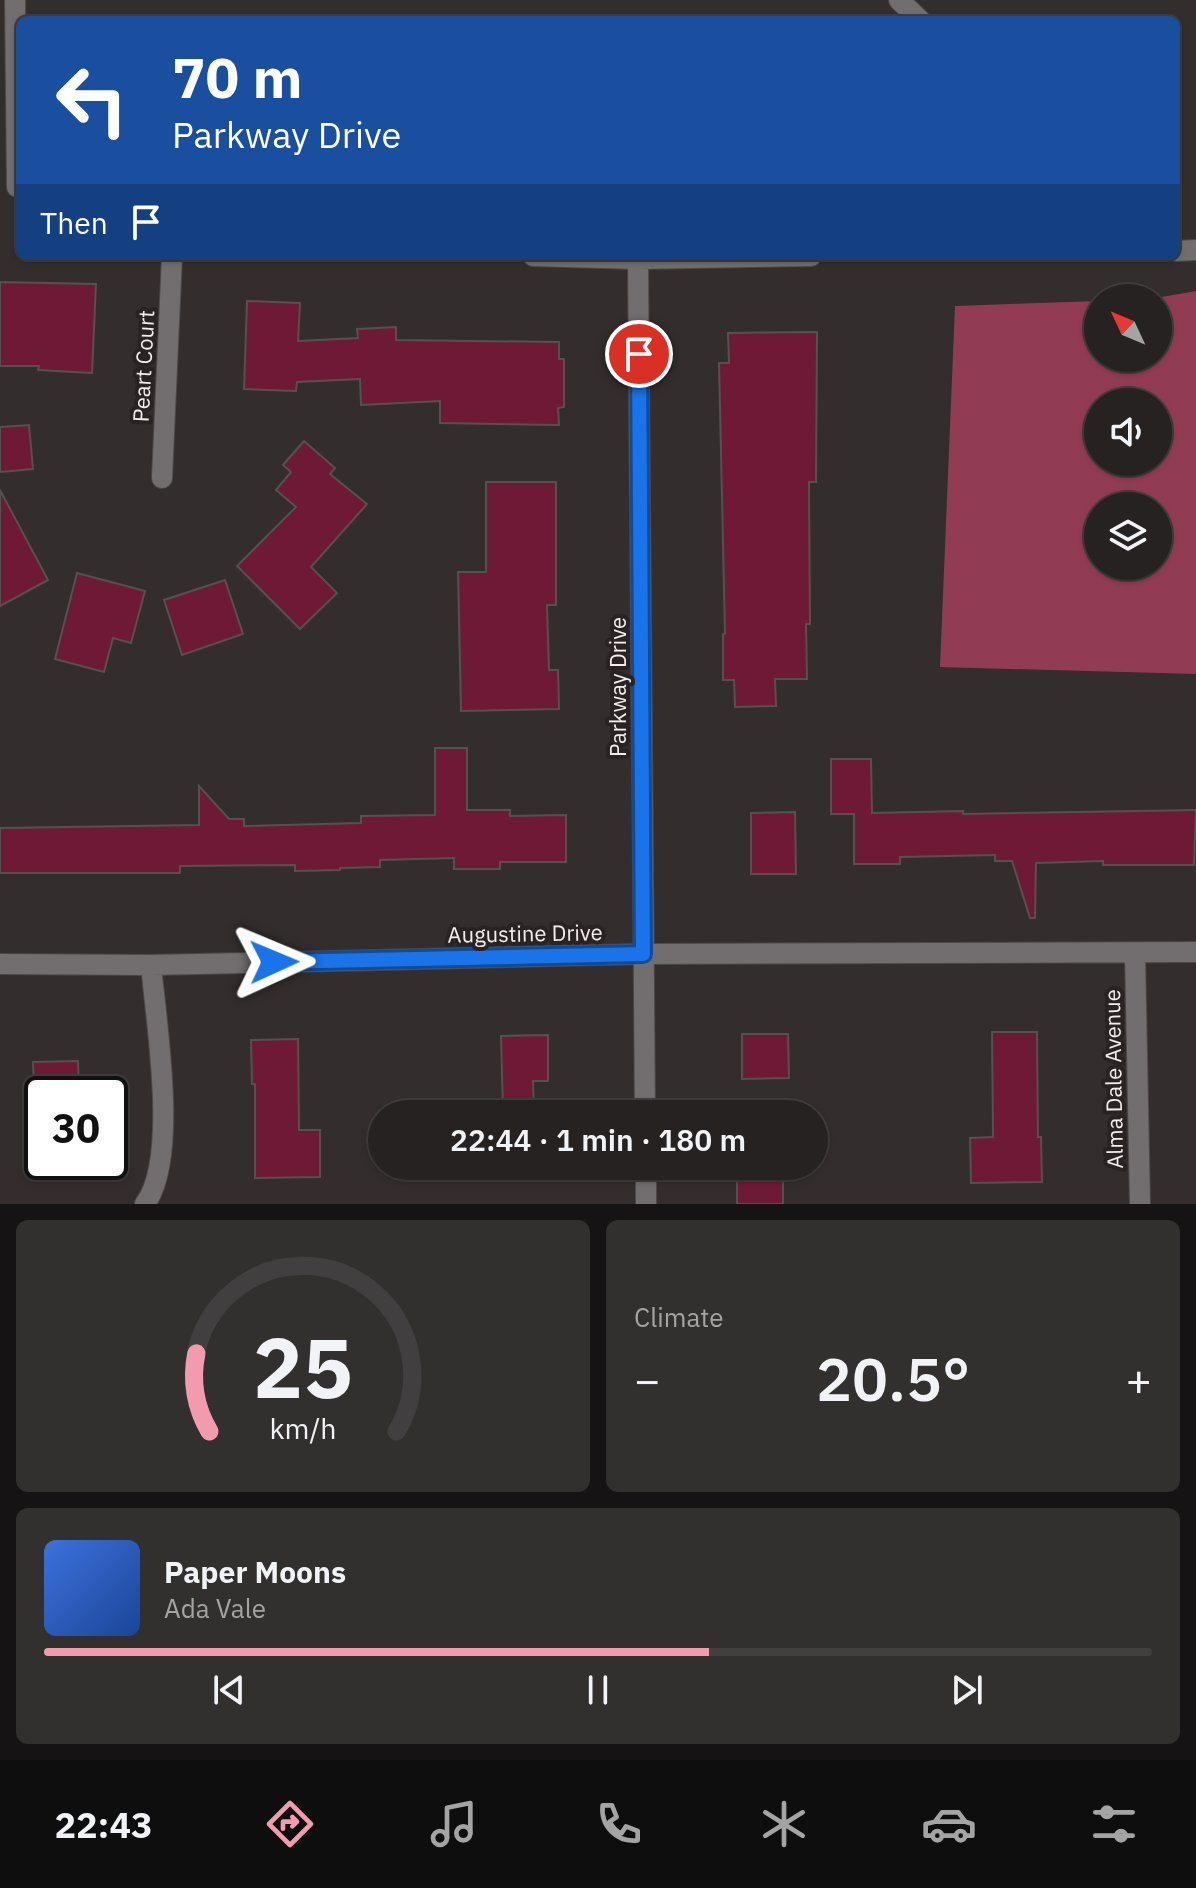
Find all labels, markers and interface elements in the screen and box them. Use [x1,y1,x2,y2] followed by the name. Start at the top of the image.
[172,41,302,113] text: 70 m
[40,48,144,152] icon: left
[172,111,401,158] text: Parkway Drive
[124,200,168,244] icon: arrive
[40,203,108,242] text: Then
[1084,284,1172,372] north arrow
[1084,284,1172,580] map controls
[126,309,160,423] street label: Peart Court
[605,320,673,388] pin
[617,332,661,376] icon: arrive
[1084,388,1172,476] button: sound
[1084,492,1172,580] button: layers
[603,617,632,757] street label: Parkway Drive
[447,917,603,949] street label: Augustine Drive
[232,920,316,1004] position arrow
[1097,989,1129,1169] street label: Alma Dale Avenue
[24,1076,128,1180] speed limit sign: 30
[450,1120,746,1159] text: 22:44 · 1 min · 180 m
[634,1300,724,1334] text: Climate
[253,1313,353,1421] text: 25
[816,1339,970,1418] text: 20.5°
[634,1351,660,1408] text: −
[1126,1351,1152,1408] text: +
[269,1410,337,1447] text: km/h
[164,1552,346,1591] text: Paper Moons
[164,1591,266,1625] text: Ada Vale
[207,1668,251,1712] icon: previous
[576,1668,620,1712] icon: pause
[945,1668,989,1712] icon: next
[262,1796,318,1852] icon: directions
[426,1796,482,1852] icon: music
[591,1796,647,1852] icon: phone
[756,1796,812,1852] icon: climate
[921,1796,977,1852] icon: car
[1086,1796,1142,1852] icon: filters
[54,1801,153,1848] text: 22:43

